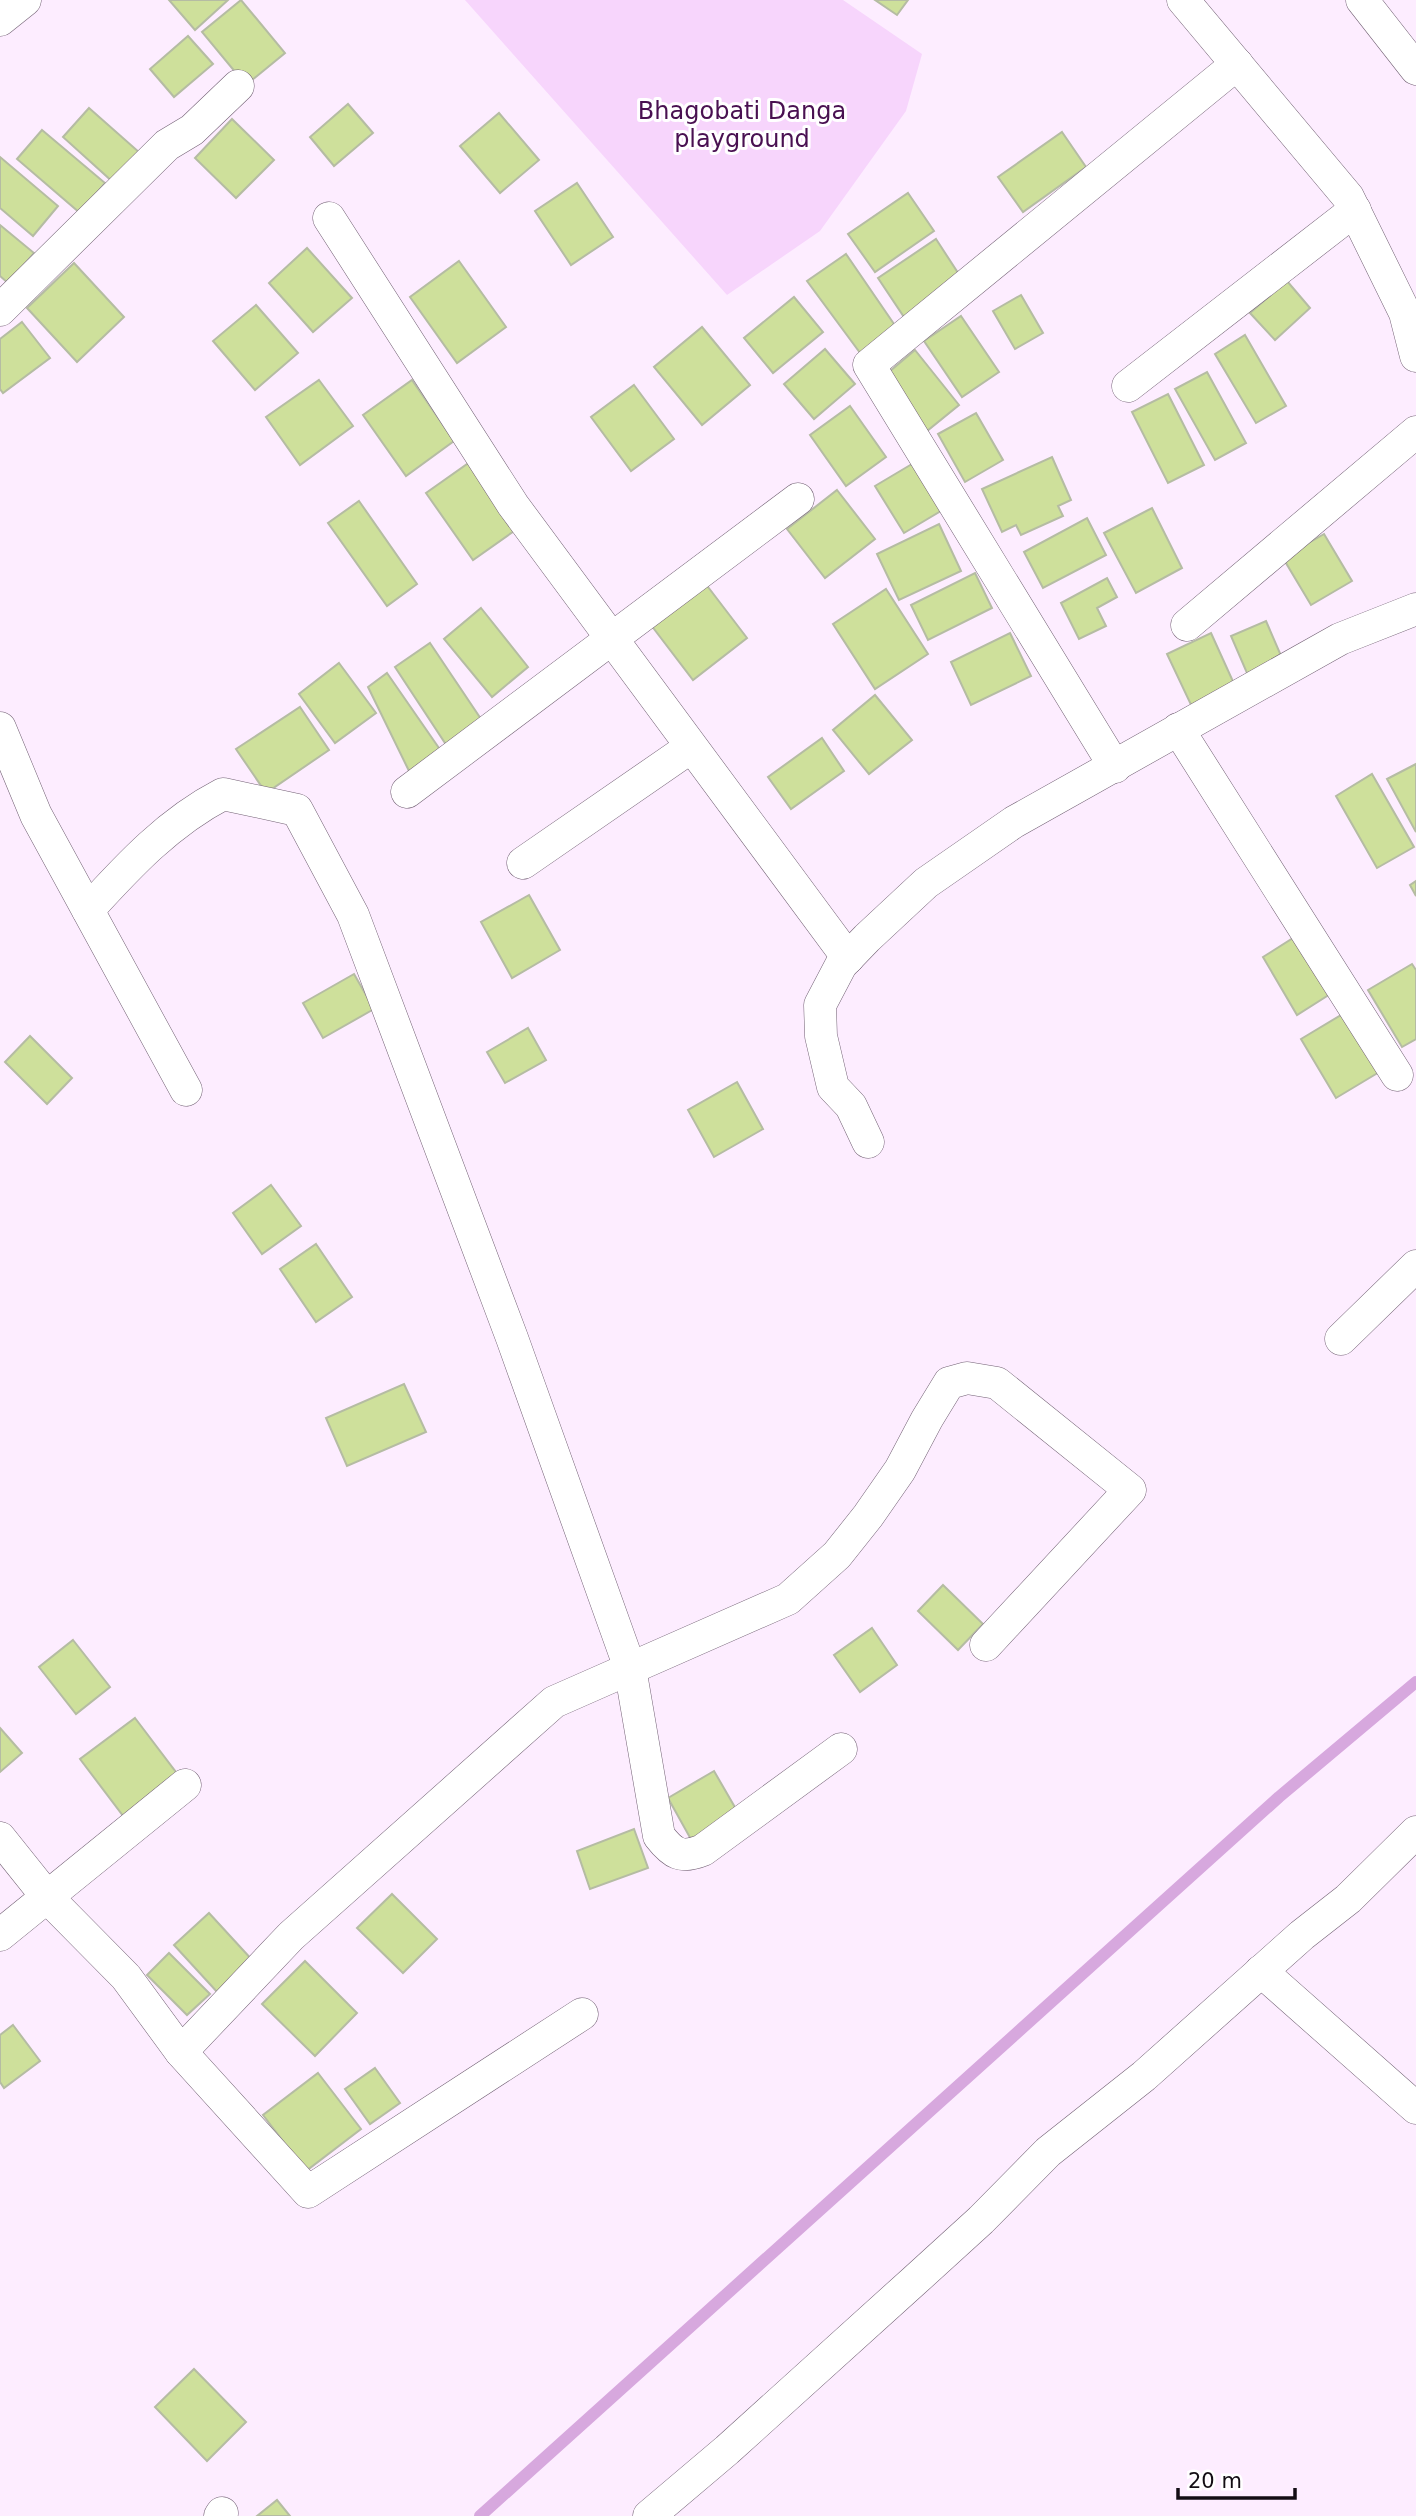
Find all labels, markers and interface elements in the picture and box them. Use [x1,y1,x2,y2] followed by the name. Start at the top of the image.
[638,97,846,153] park label: Bhagobati Danga playground
[1178,2456,1295,2500] scale bar
[1188,2469,1242,2493] text: 20 m

